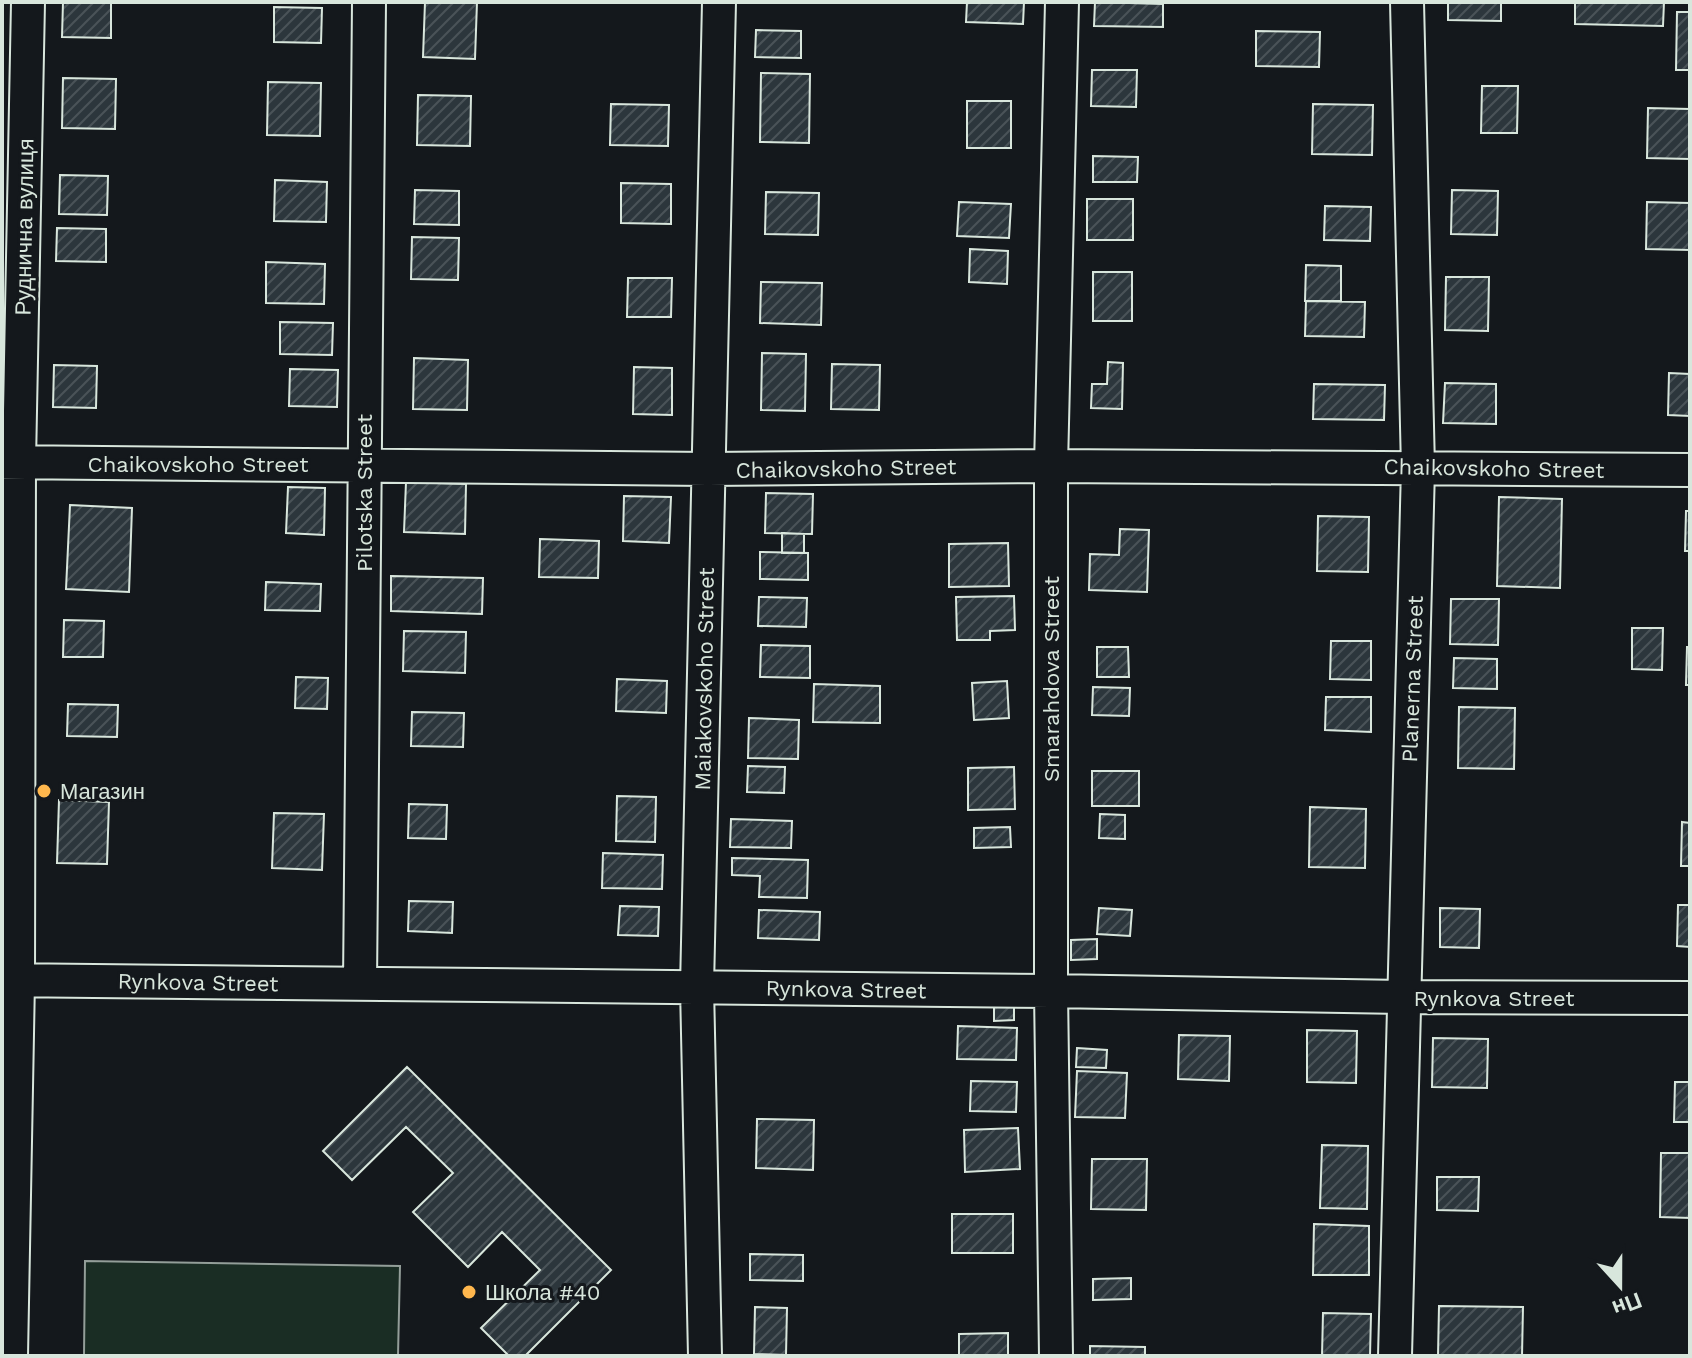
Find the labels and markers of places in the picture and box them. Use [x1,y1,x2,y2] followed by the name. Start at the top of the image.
[60,779,145,804] place label: Магазин
[35,782,53,800] marker: Магазин
[485,1280,601,1305] place label: Школа #40
[460,1283,478,1301] marker: Школа #40

